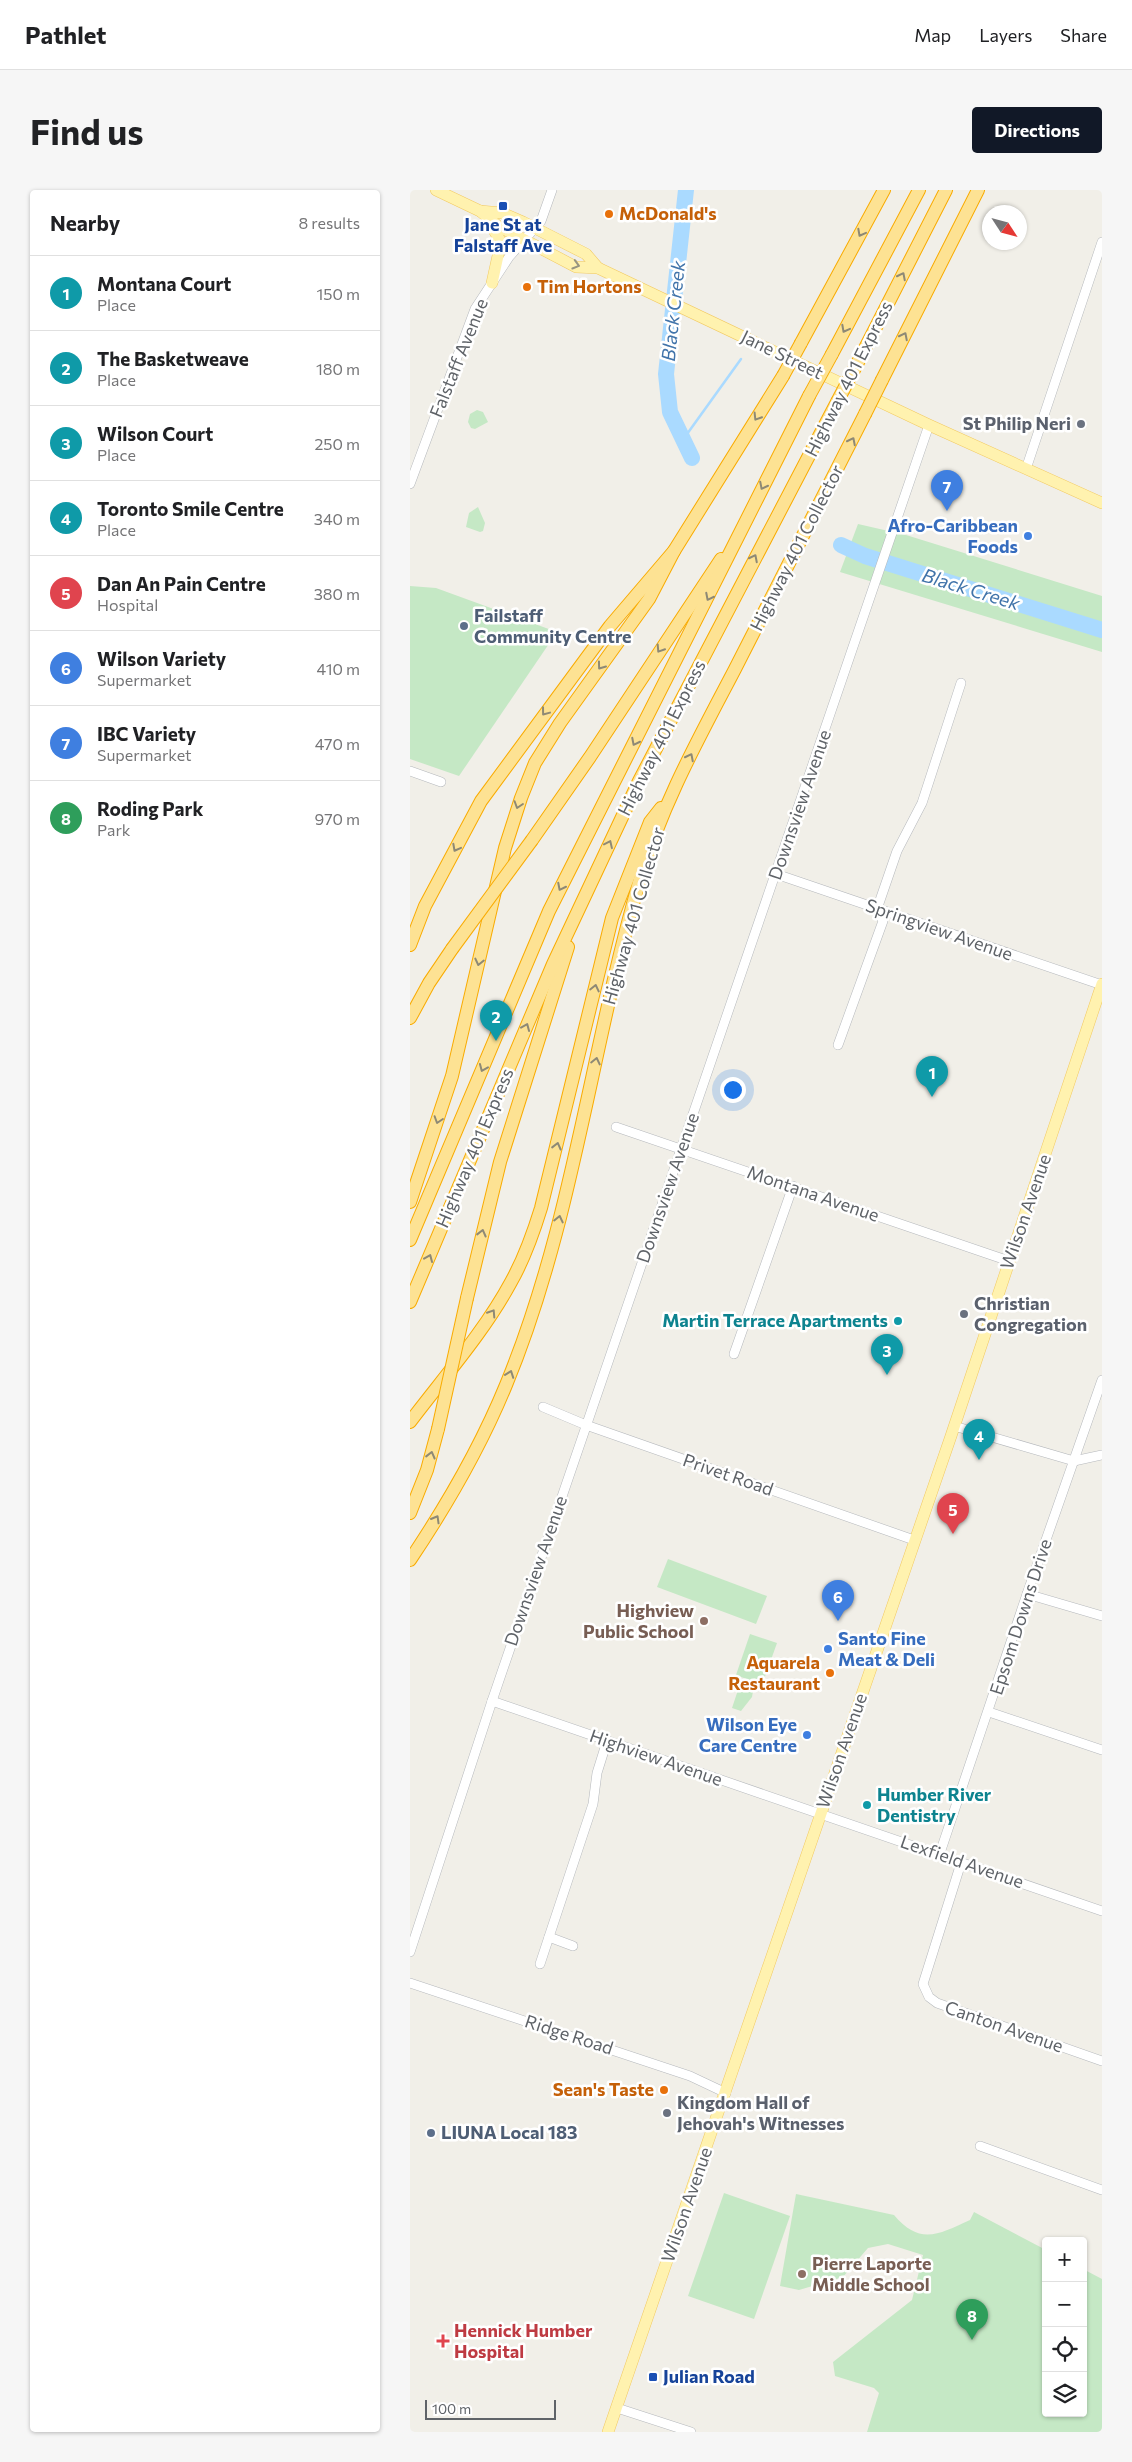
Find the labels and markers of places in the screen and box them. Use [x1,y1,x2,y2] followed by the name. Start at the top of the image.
[497,200,509,212] marker: Jane St at Falstaff Ave
[619,202,717,224] place label: McDonald's
[603,208,615,220] marker: McDonald's
[454,213,552,256] place label: Jane St at Falstaff Ave
[537,275,642,297] place label: Tim Hortons
[521,281,533,293] marker: Tim Hortons
[963,412,1071,434] place label: St Philip Neri
[1075,418,1087,430] marker: St Philip Neri
[931,470,963,511] pin: 7
[888,514,1018,557] place label: Afro-Caribbean Foods
[1022,530,1034,542] marker: Afro-Caribbean Foods
[474,604,632,647] place label: Failstaff Community Centre
[458,620,470,632] marker: Failstaff Community Centre
[480,1000,512,1041] pin: 2
[916,1056,948,1097] pin: 1
[974,1292,1087,1335] place label: Christian Congregation
[958,1308,970,1320] marker: Christian Congregation
[662,1309,888,1331] place label: Martin Terrace Apartments
[892,1315,904,1327] marker: Martin Terrace Apartments
[871,1334,903,1375] pin: 3
[963,1419,995,1460] pin: 4
[937,1493,969,1534] pin: 5
[822,1580,854,1621] pin: 6
[583,1599,694,1642] place label: Highview Public School
[698,1615,710,1627] marker: Highview Public School
[838,1627,935,1670] place label: Santo Fine Meat & Deli
[822,1643,834,1655] marker: Santo Fine Meat & Deli
[728,1651,820,1694] place label: Aquarela Restaurant
[824,1667,836,1679] marker: Aquarela Restaurant
[699,1713,797,1756] place label: Wilson Eye Care Centre
[801,1729,813,1741] marker: Wilson Eye Care Centre
[877,1783,992,1826] place label: Humber River Dentistry
[861,1799,873,1811] marker: Humber River Dentistry
[553,2078,654,2100] place label: Sean's Taste
[658,2084,670,2096] marker: Sean's Taste
[677,2091,844,2134] place label: Kingdom Hall of Jehovah's Witnesses
[661,2107,673,2119] marker: Kingdom Hall of Jehovah's Witnesses
[441,2121,578,2143] place label: LIUNA Local 183
[425,2127,437,2139] marker: LIUNA Local 183
[812,2252,931,2295] place label: Pierre Laporte Middle School
[796,2268,808,2280] marker: Pierre Laporte Middle School
[956,2299,988,2340] pin: 8
[454,2319,593,2362] place label: Hennick Humber Hospital
[436,2334,450,2348] marker: Hennick Humber Hospital
[663,2365,755,2387] place label: Julian Road
[647,2371,659,2383] marker: Julian Road

